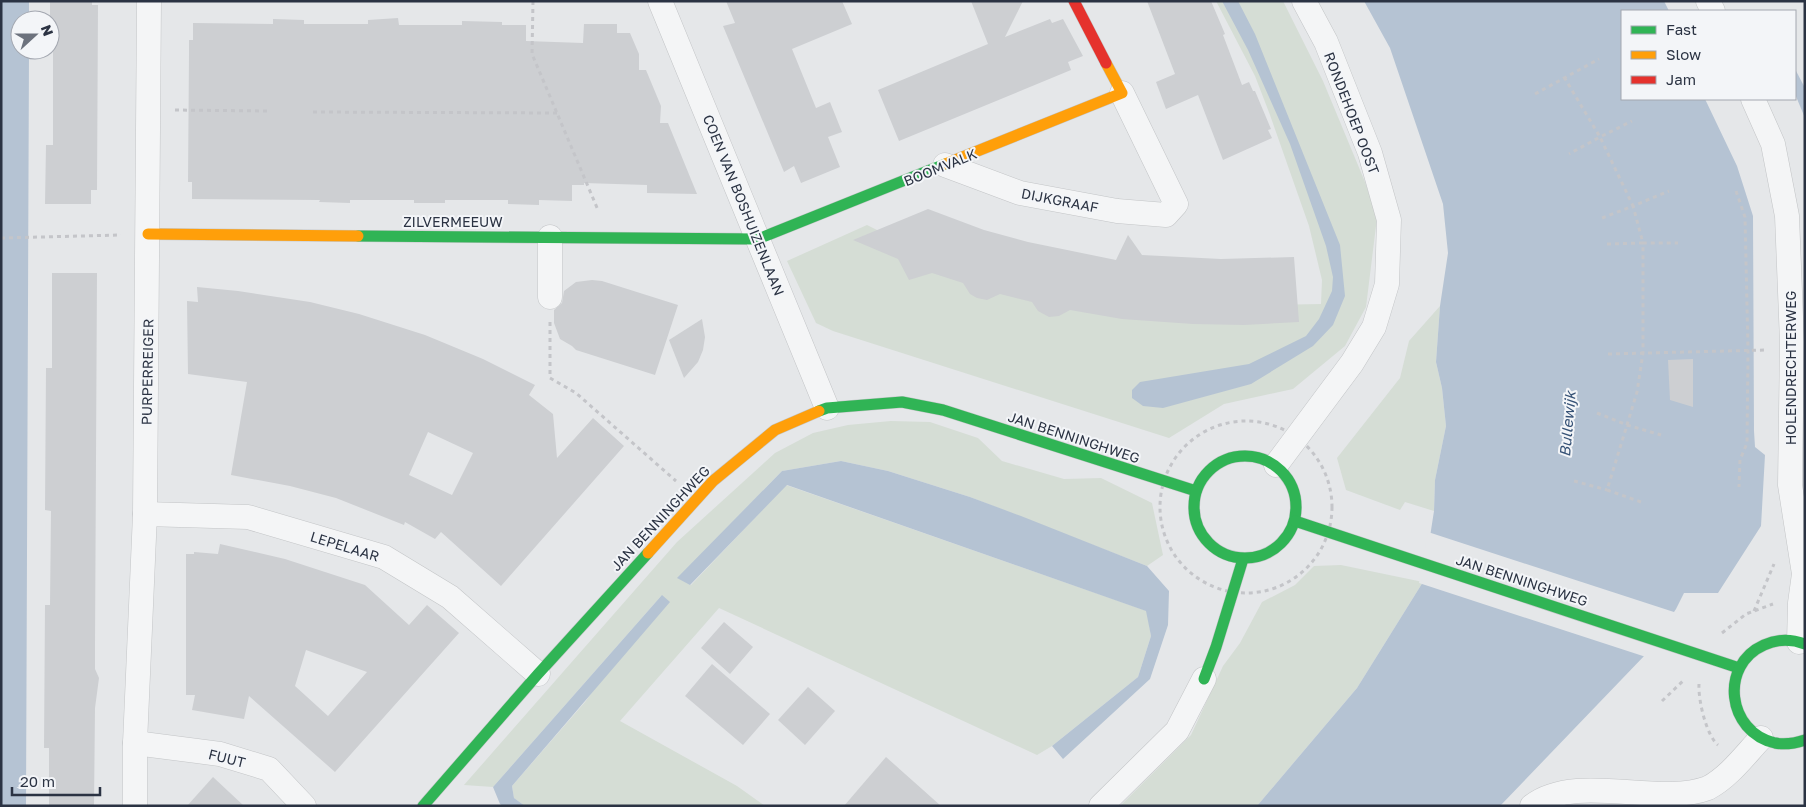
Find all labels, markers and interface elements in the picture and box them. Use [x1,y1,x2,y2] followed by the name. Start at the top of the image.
[10,10,60,60] north arrow
[1621,10,1796,100] legend
[1666,20,1697,38] text: Fast
[38,22,57,38] text: N
[1666,45,1701,63] text: Slow
[1321,50,1383,177] street label: RONDEHOEP OOST
[1666,70,1696,88] text: Jam
[700,112,788,298] street label: COEN VAN BOSHUIZENLAAN
[901,145,979,189] street label: BOOMVALK
[1020,184,1100,216] street label: DIJKGRAAF
[403,213,503,230] street label: ZILVERMEEUW
[1782,291,1799,445] street label: HOLENDRECHTERWEG
[138,319,156,425] street label: PURPERREIGER
[1555,389,1580,458] water label: Bullewijk
[1006,408,1142,466] street label: JAN BENNINGHWEG
[607,462,713,574] street label: JAN BENNINGHWEG
[308,527,382,565] street label: LEPELAAR
[1454,551,1590,609] street label: JAN BENNINGHWEG
[207,745,248,771] street label: FUUT
[12,764,100,796] scale bar
[20,772,55,790] text: 20 m

